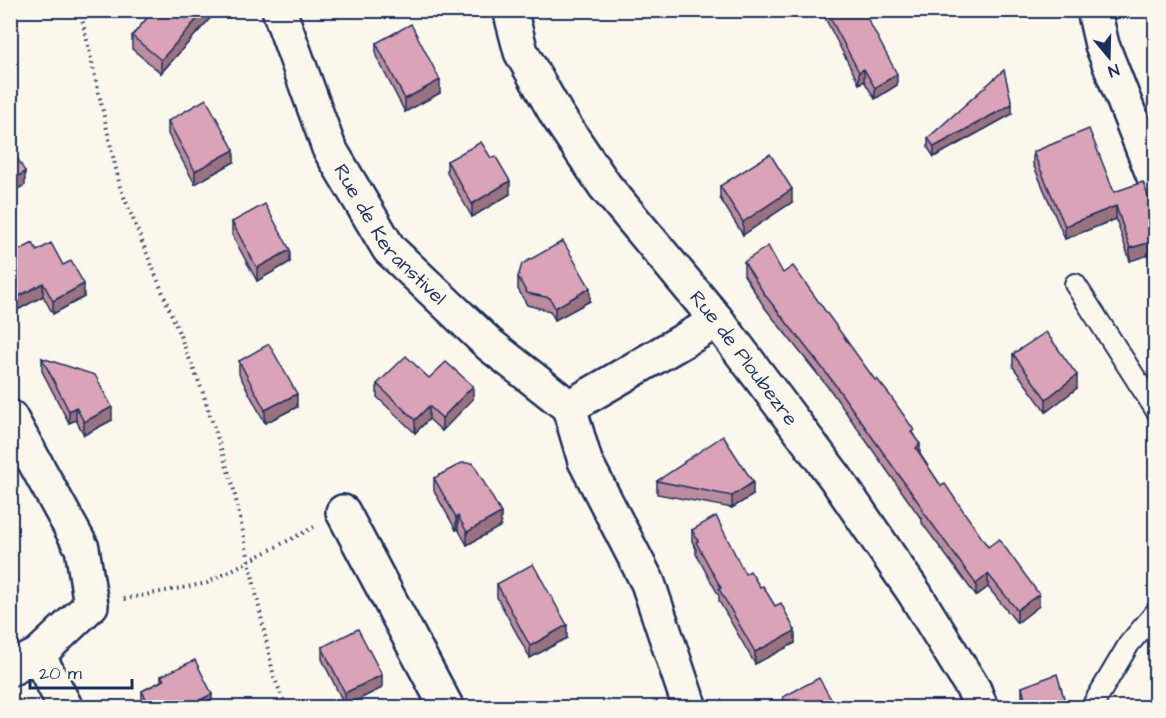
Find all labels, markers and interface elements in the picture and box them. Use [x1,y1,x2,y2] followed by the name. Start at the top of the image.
[1079,27,1139,87] north arrow
[1105,58,1122,82] text: N
[326,159,452,312] street label: Rue de Keranstivel
[683,285,805,432] street label: Rue de Ploubezre
[30,652,132,690] scale bar
[39,661,82,686] text: 20 m

